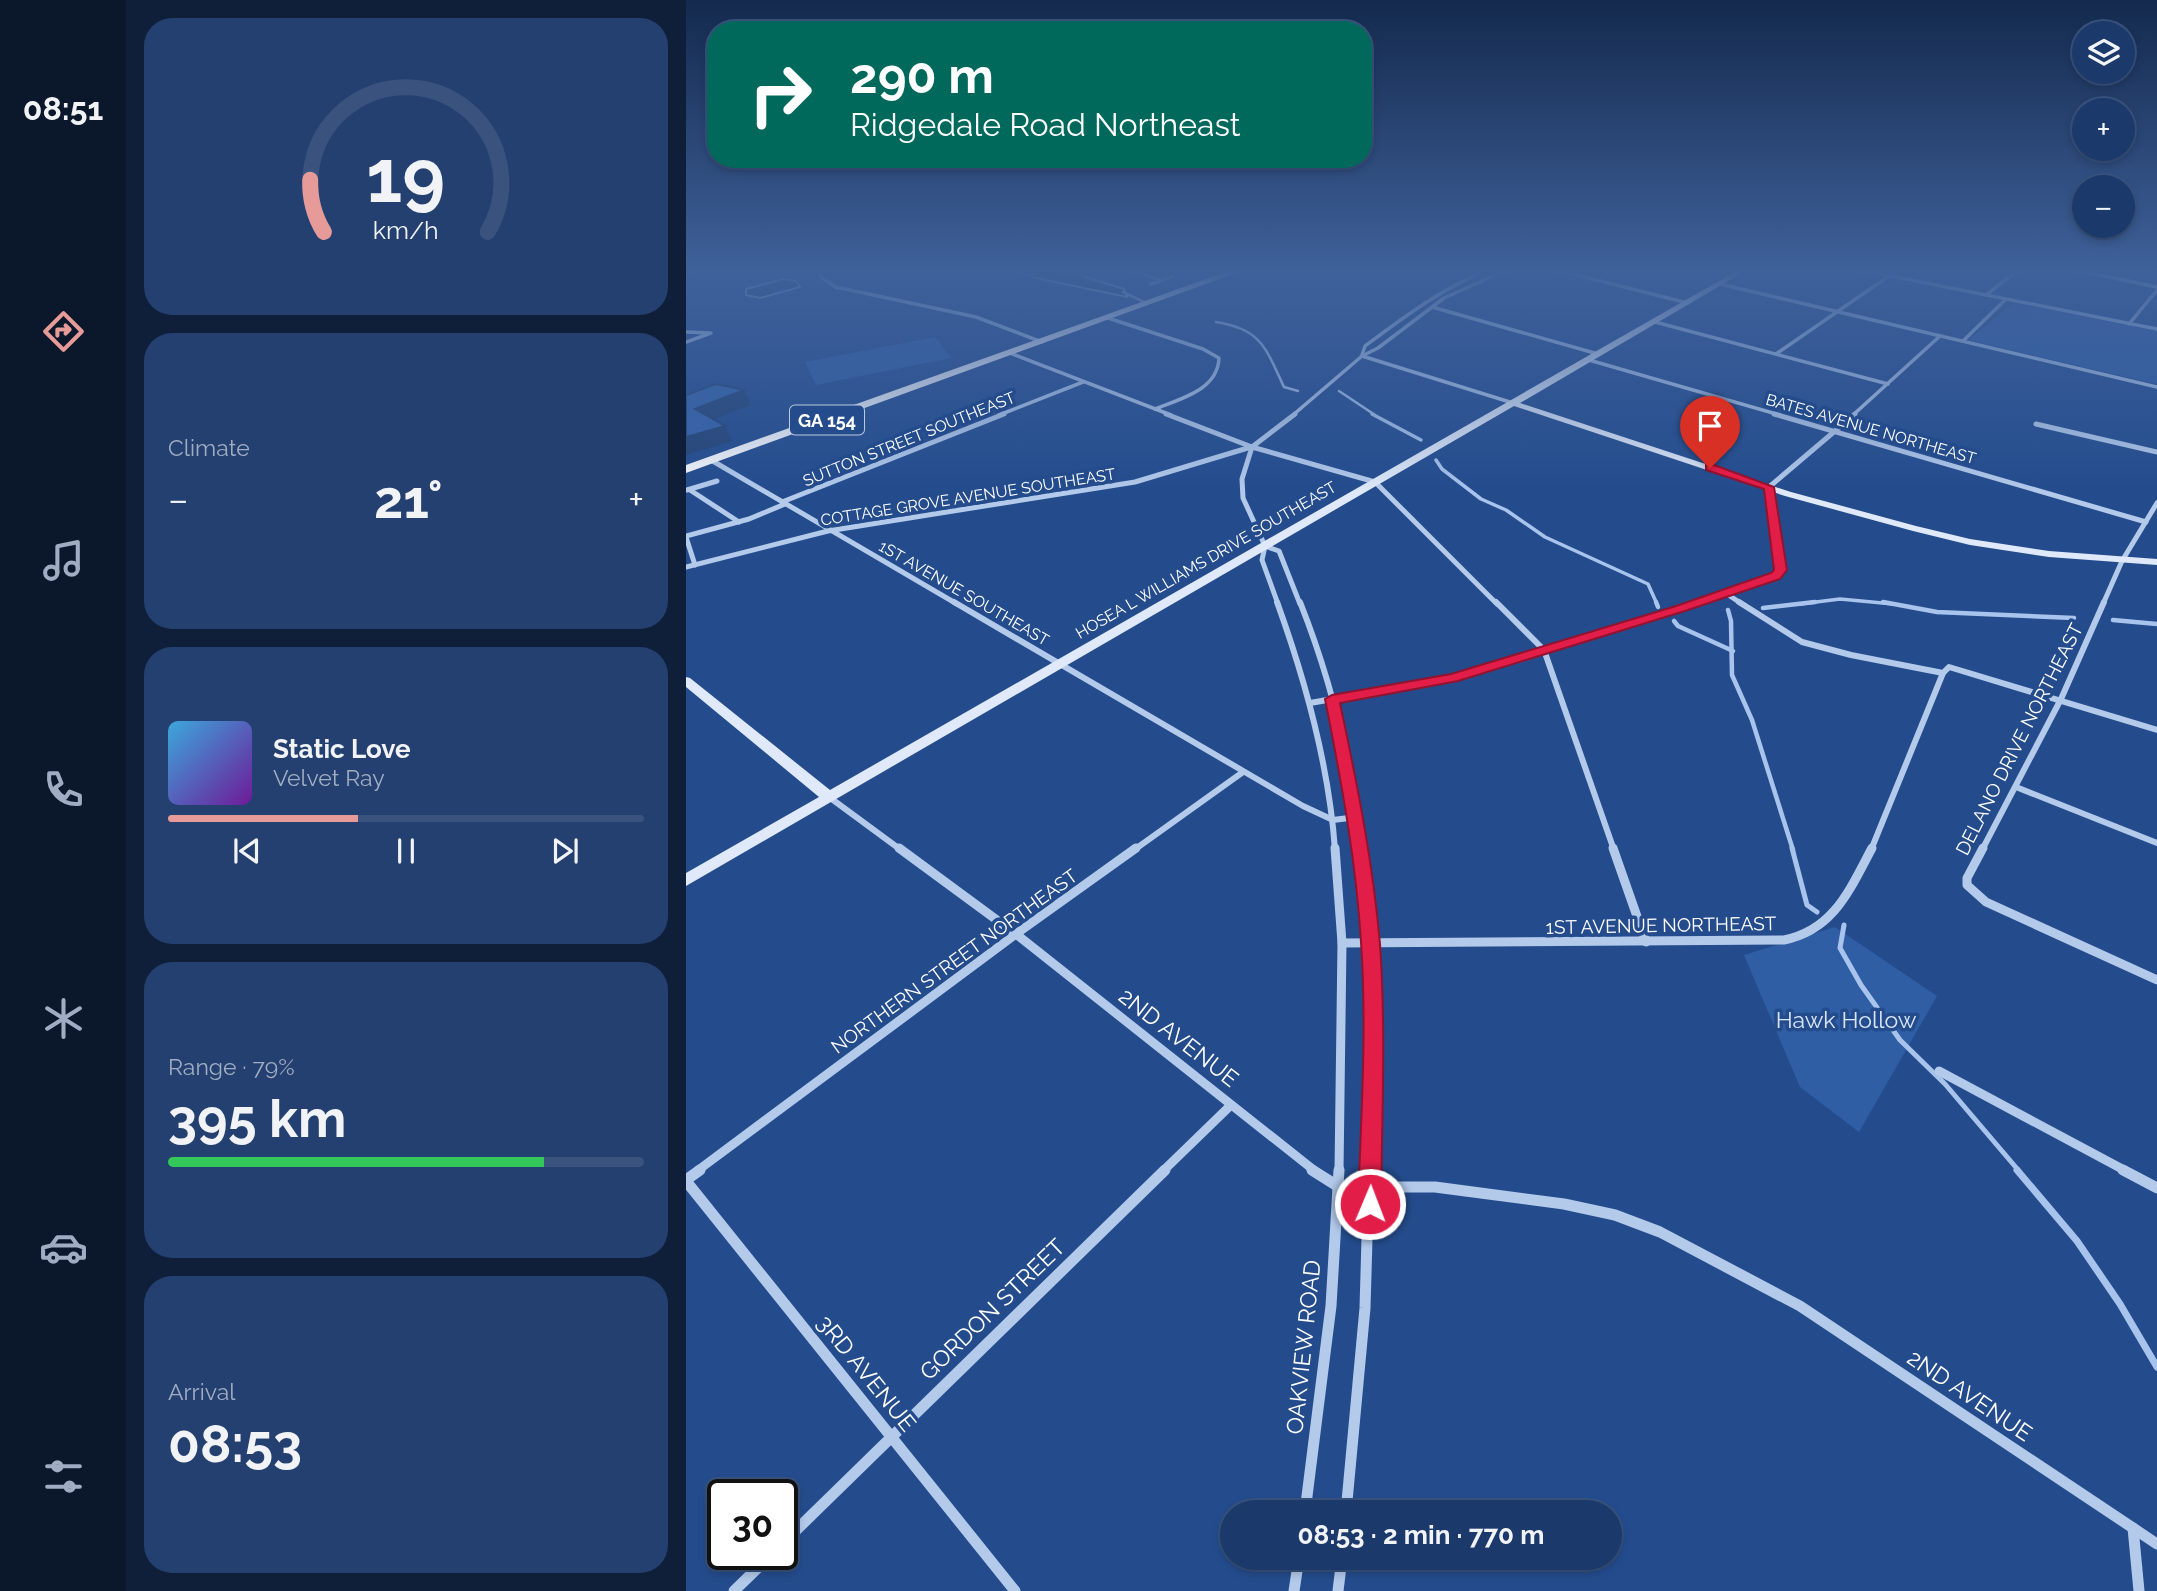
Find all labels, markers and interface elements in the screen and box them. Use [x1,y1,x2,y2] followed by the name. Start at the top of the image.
[2072,21,2135,238] map controls
[2072,21,2135,84] button: layers
[850,47,994,104] text: 290 m
[735,49,826,140] icon: right
[23,90,103,127] text: 08:51
[2072,98,2135,161] button: +
[850,106,1241,143] text: Ridgedale Road Northeast
[367,135,445,220] text: 19
[2072,175,2135,238] button: −
[373,215,439,245] text: km/h
[39,307,88,356] icon: directions
[800,388,1018,490] street label: SUTTON STREET SOUTHEAST
[1764,390,1978,468] street label: BATES AVENUE NORTHEAST
[1680,396,1740,468] pin
[790,406,864,434] road number: GA 154
[1691,407,1729,445] icon: arrive
[168,434,250,461] text: Climate
[819,464,1117,530] street label: COTTAGE GROVE AVENUE SOUTHEAST
[374,469,443,530] text: 21°
[168,477,188,522] text: −
[628,477,644,522] text: +
[1072,477,1340,643] street label: HOSEA L WILLIAMS DRIVE SOUTHEAST
[39,536,88,585] icon: music
[876,536,1053,650] street label: 1ST AVENUE SOUTHEAST
[1951,619,2087,858] street label: DELANO DRIVE NORTHEAST
[273,734,411,764] text: Static Love
[273,764,385,791] text: Velvet Ray
[39,765,88,814] icon: phone
[228,832,266,870] icon: previous
[387,832,425,870] icon: pause
[546,832,584,870] icon: next
[827,864,1082,1058] street label: NORTHERN STREET NORTHEAST
[1545,912,1777,938] street label: 1ST AVENUE NORTHEAST
[1114,982,1244,1092] street label: 2ND AVENUE
[39,994,88,1043] icon: climate
[1776,1006,1917,1033] park label: Hawk Hollow
[168,1053,295,1080] text: Range · 79%
[168,1088,346,1149] text: 395 km
[1333,1167,1407,1241] position arrow
[39,1223,88,1272] icon: car
[914,1233,1070,1385] street label: GORDON STREET
[1280,1258,1326,1436] street label: OAKVIEW ROAD
[812,1309,922,1437] street label: 3RD AVENUE
[1903,1343,2037,1447] street label: 2ND AVENUE
[168,1378,235,1405] text: Arrival
[168,1413,302,1474] text: 08:53
[39,1452,88,1501] icon: filters
[707,1479,798,1570] speed limit sign: 30
[1298,1520,1544,1550] text: 08:53 · 2 min · 770 m

